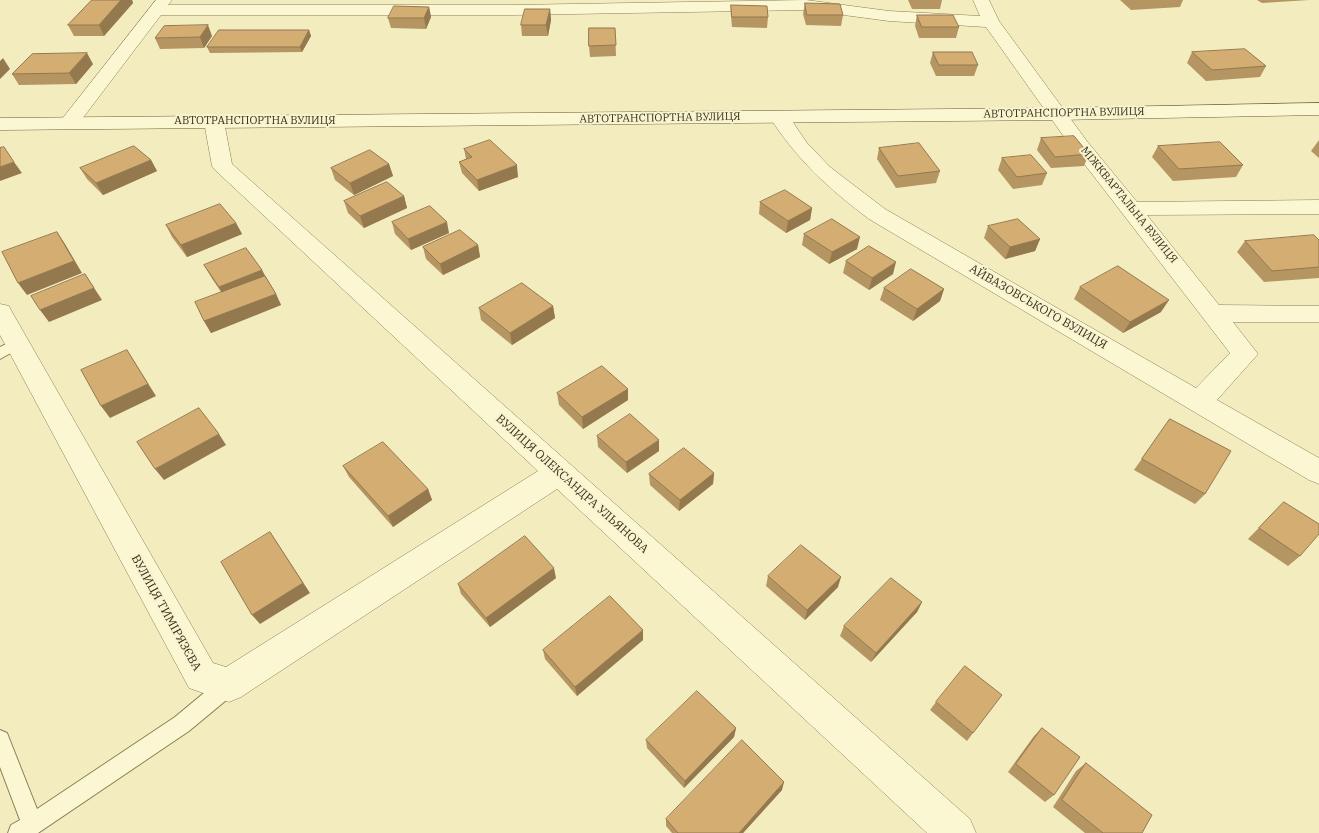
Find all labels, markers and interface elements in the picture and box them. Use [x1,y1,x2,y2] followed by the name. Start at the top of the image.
[983,105,1145,121] street label: АВТОТРАНСПОРТНА ВУЛИЦЯ
[579,110,741,126] street label: АВТОТРАНСПОРТНА ВУЛИЦЯ
[174,114,336,128] street label: АВТОТРАНСПОРТНА ВУЛИЦЯ
[1078,144,1180,266] street label: МІЖКВАРТАЛЬНА ВУЛИЦЯ
[967,262,1109,352] street label: АЙВАЗОВСЬКОГО ВУЛИЦЯ
[493,412,651,556] street label: ВУЛИЦЯ ОЛЕКСАНДРА УЛЬЯНОВА
[128,552,204,674] street label: ВУЛИЦЯ ТИМІРЯЗЄВА

